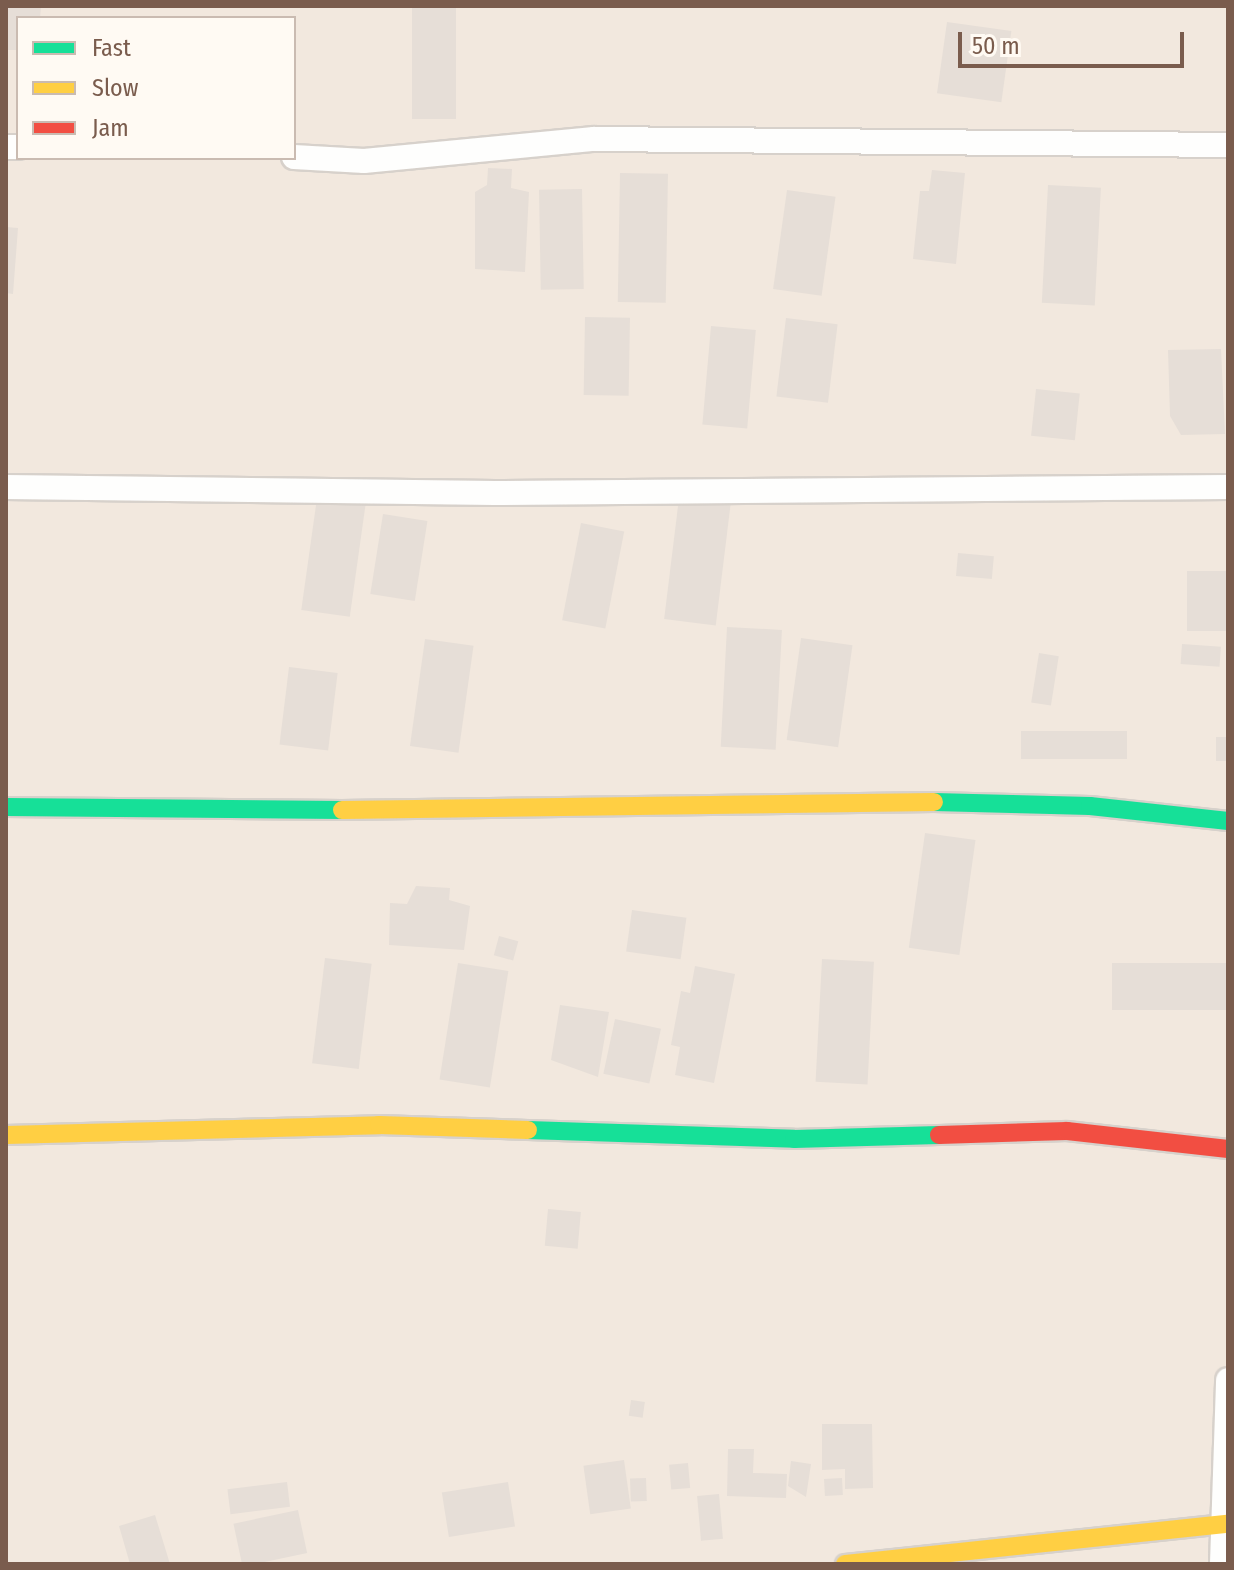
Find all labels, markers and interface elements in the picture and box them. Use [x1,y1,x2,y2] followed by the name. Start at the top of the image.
[16,16,296,160] legend
[962,16,1188,66] scale bar
[972,32,1020,60] text: 50 m
[92,34,131,62] text: Fast
[92,74,138,102] text: Slow
[92,114,129,142] text: Jam

